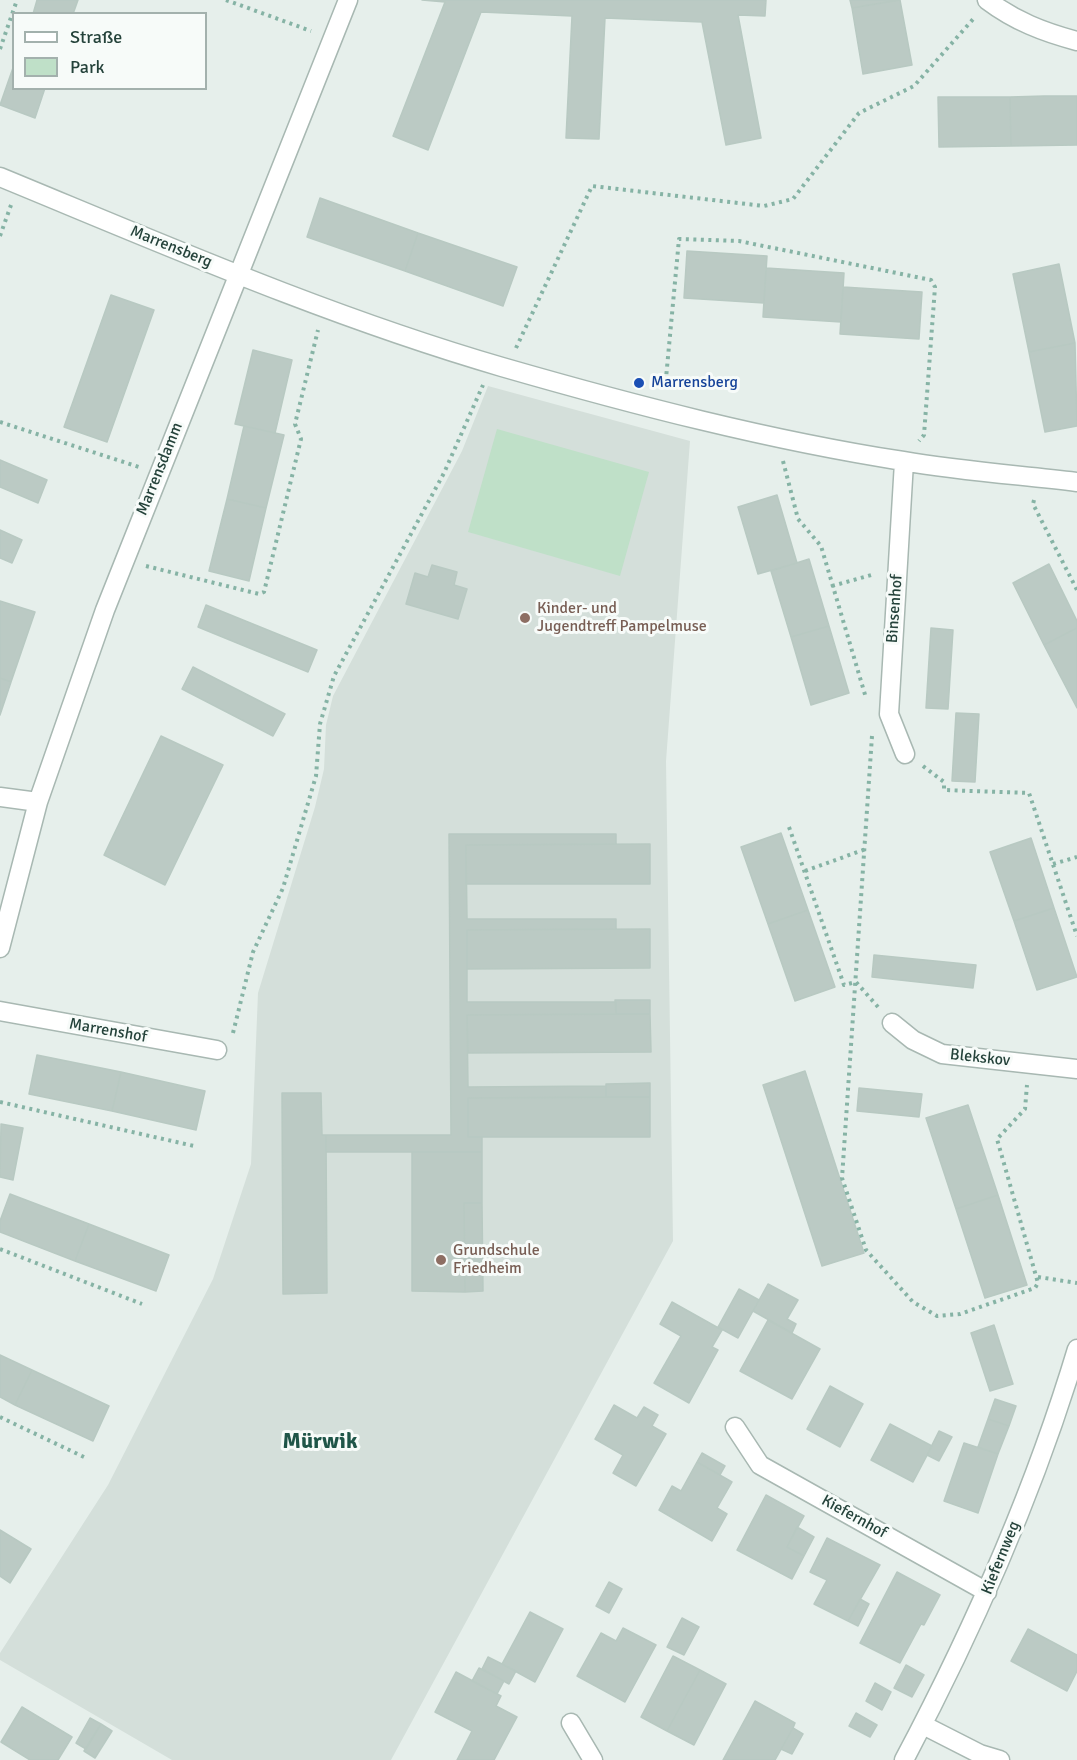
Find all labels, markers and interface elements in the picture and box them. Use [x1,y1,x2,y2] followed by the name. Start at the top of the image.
[12,12,207,90] legend
[70,26,122,48] text: Straße
[70,56,105,78] text: Park
[127,222,215,272] street label: Marrensberg
[651,373,738,393] place label: Marrensberg
[632,376,646,390] marker: Marrensberg
[133,420,187,518] street label: Marrensdamm
[883,574,907,644] street label: Binsenhof
[537,599,707,637] place label: Kinder- und Jugendtreff Pampelmuse
[518,611,532,625] marker: Kinder- und Jugendtreff Pampelmuse
[68,1015,148,1047] street label: Marrenshof
[949,1045,1011,1071] street label: Blekskov
[453,1241,540,1279] place label: Grundschule Friedheim
[434,1253,448,1267] marker: Grundschule Friedheim
[283,1429,357,1455] district label: Mürwik
[818,1491,890,1543] street label: Kiefernhof
[978,1519,1024,1597] street label: Kiefernweg

